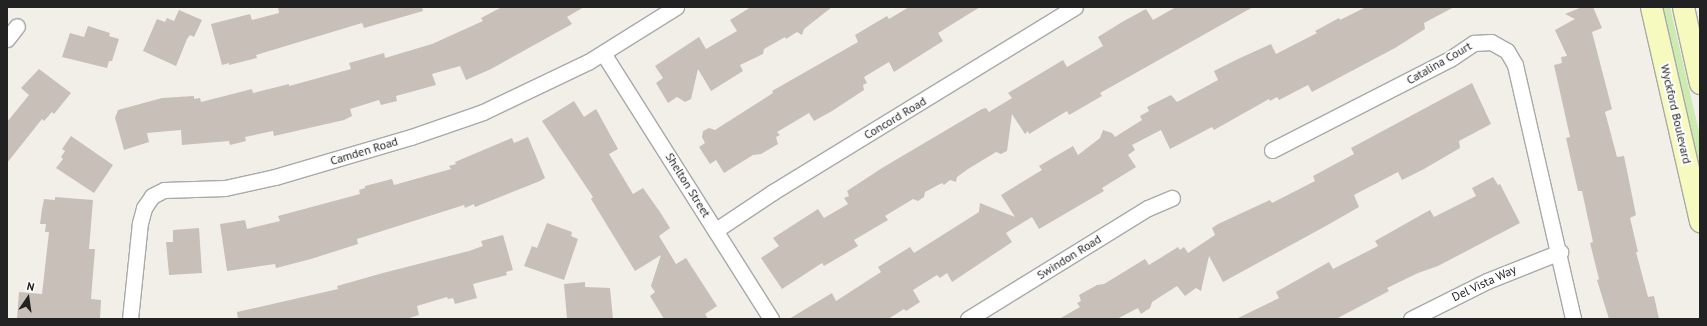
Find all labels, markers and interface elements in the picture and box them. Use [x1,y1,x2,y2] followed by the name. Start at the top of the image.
[1404,39,1474,87] street label: Catalina Court
[1658,63,1694,165] street label: Wyckford Boulevard
[861,94,929,142] street label: Concord Road
[328,134,400,168] street label: Camden Road
[662,150,714,220] street label: Shelton Street
[1034,232,1104,282] street label: Swindon Road
[1449,262,1519,304] street label: Del Vista Way
[8,278,48,318] north arrow
[26,279,36,294] text: N

